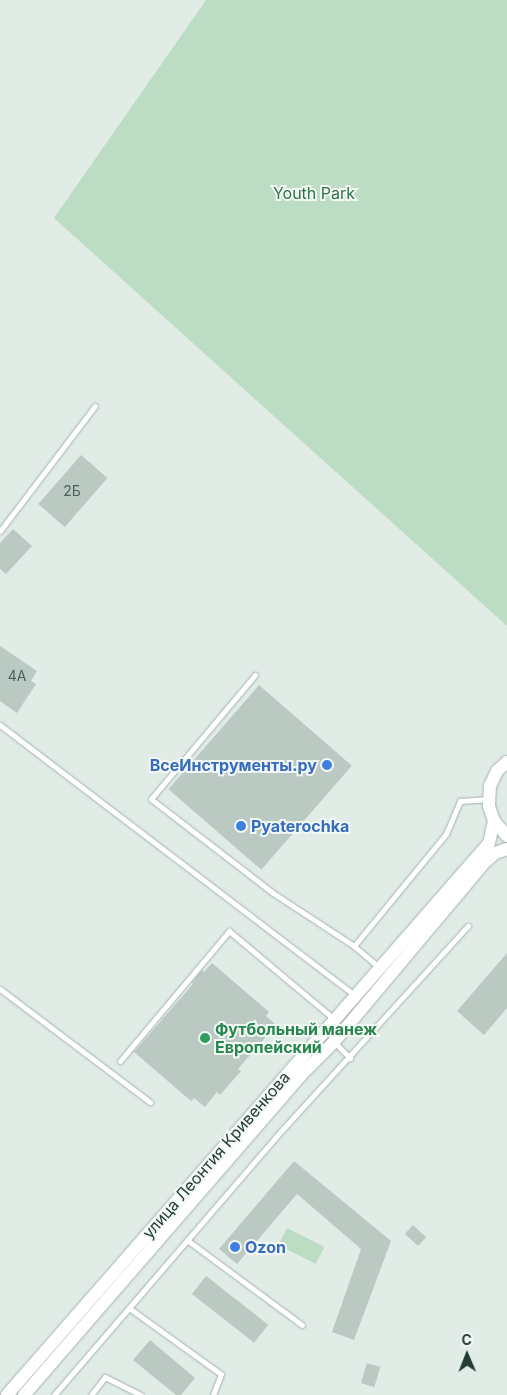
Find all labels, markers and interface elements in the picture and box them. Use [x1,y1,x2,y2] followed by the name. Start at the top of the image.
[273,183,355,203] park label: Youth Park
[63,483,81,499] house number: 2Б
[8,668,26,684] house number: 4А
[150,755,317,775] place label: ВсеИнструменты.ру
[321,759,333,771] marker: ВсеИнструменты.ру
[251,816,349,836] place label: Pyaterochka
[235,820,247,832] marker: Pyaterochka
[215,1019,377,1057] place label: Футбольный манеж Европейский
[199,1032,211,1044] marker: Футбольный манеж Европейский
[138,1068,294,1242] street label: улица Леонтия Кривенкова
[245,1237,286,1257] place label: Ozon
[229,1241,241,1253] marker: Ozon
[442,1330,492,1380] north arrow
[461,1331,472,1348] text: С

